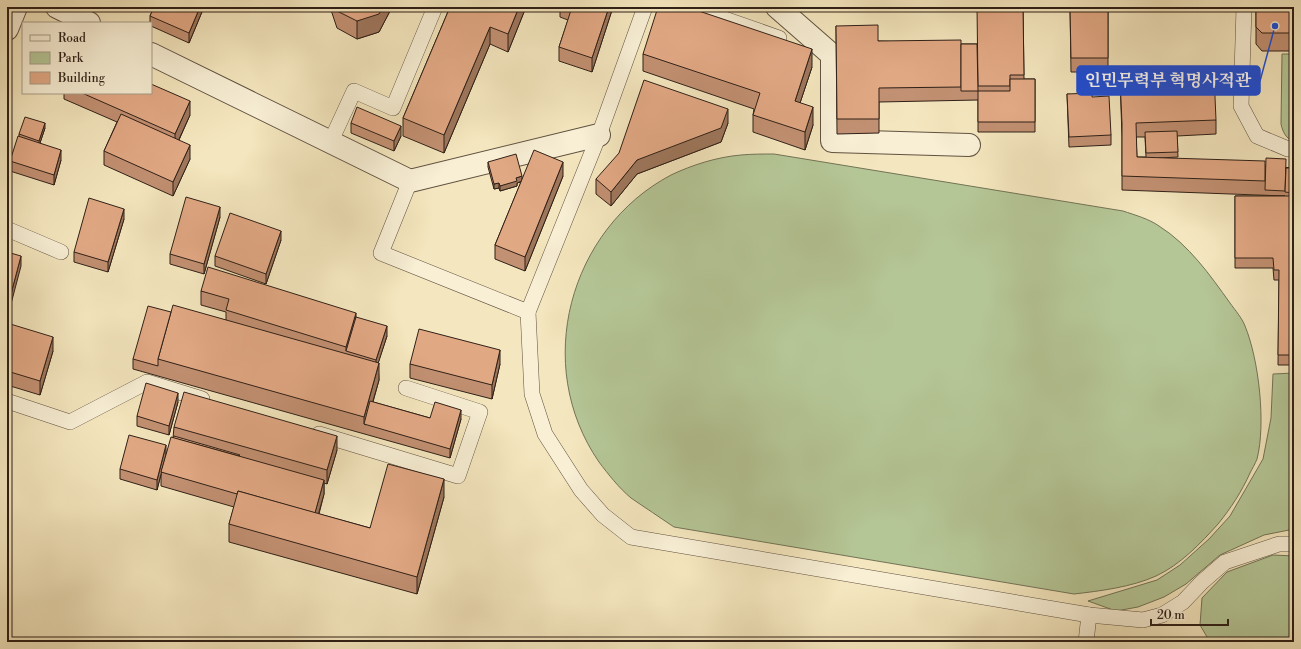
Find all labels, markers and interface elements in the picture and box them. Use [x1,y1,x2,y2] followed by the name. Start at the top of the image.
[22,22,152,94] legend
[58,31,86,46] text: Road
[58,51,84,66] text: Park
[1077,66,1260,95] callout: 인민무력부 혁명사적관
[1085,70,1252,92] text: 인민무력부 혁명사적관
[57,71,106,86] text: Building
[1151,601,1228,627] scale bar
[1157,608,1185,623] text: 20 m

